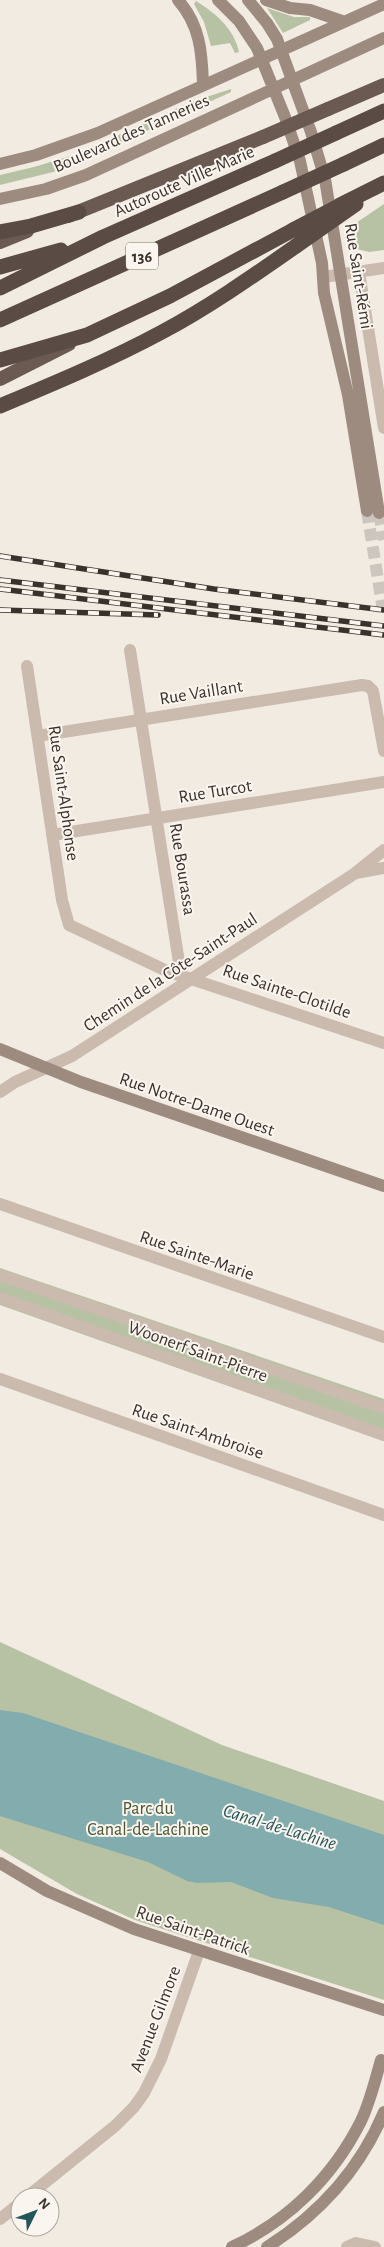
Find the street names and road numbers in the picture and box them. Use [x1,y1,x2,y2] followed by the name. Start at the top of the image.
[51,91,212,176] street label: Boulevard des Tanneries
[112,143,257,221] street label: Autoroute Ville-Marie
[341,222,375,330] street label: Rue Saint-Rémi
[126,242,158,270] road number: 136
[158,677,244,708] street label: Rue Vaillant
[45,724,81,862] street label: Rue Saint-Alphonse
[177,777,253,807] street label: Rue Turcot
[166,822,198,916] street label: Rue Bourassa
[81,910,261,1036] street label: Chemin de la Côte-Saint-Paul
[220,962,353,1022] street label: Rue Sainte-Clotilde
[117,1070,277,1140] street label: Rue Notre-Dame Ouest
[137,1228,256,1284] street label: Rue Sainte-Marie
[125,1318,270,1386] street label: Woonerf Saint-Pierre
[130,1401,266,1463] street label: Rue Saint-Ambroise
[134,1903,253,1959] street label: Rue Saint-Patrick
[127,1964,184,2075] street label: Avenue Gilmore

